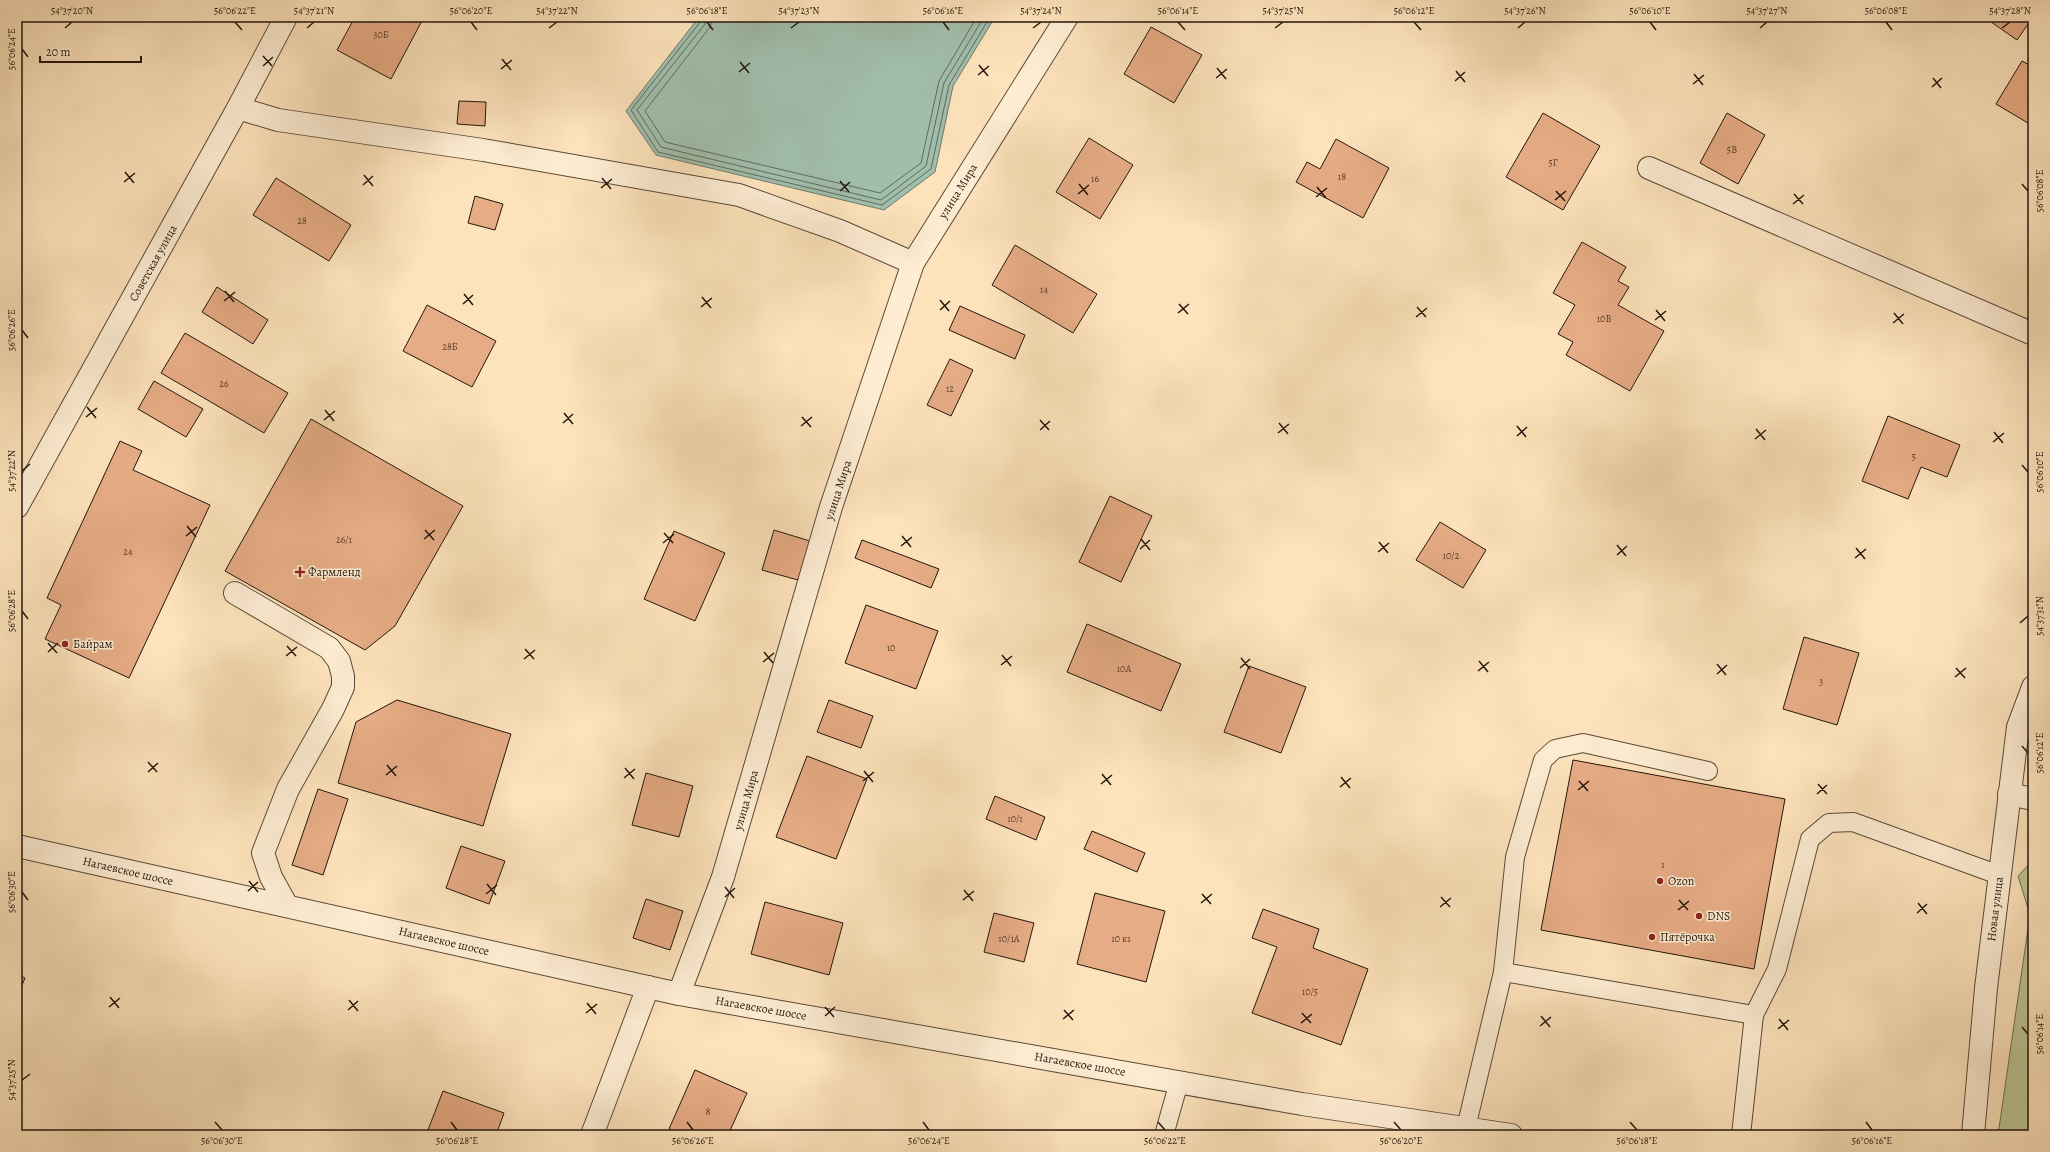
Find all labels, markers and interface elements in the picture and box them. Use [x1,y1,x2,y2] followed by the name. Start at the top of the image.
[51,4,93,17] text: 54°37'20"N
[214,4,256,17] text: 56°06'22"E
[294,4,334,17] text: 54°37'21"N
[450,4,492,17] text: 56°06'20"E
[536,4,578,17] text: 54°37'22"N
[687,4,727,17] text: 56°06'18"E
[778,4,820,17] text: 54°37'23"N
[923,4,963,17] text: 56°06'16"E
[1020,4,1062,17] text: 54°37'24"N
[1158,4,1198,17] text: 56°06'14"E
[1262,4,1304,17] text: 54°37'25"N
[1394,4,1434,17] text: 56°06'12"E
[1504,4,1546,17] text: 54°37'26"N
[1629,4,1671,17] text: 56°06'10"E
[1746,4,1788,17] text: 54°37'27"N
[1865,4,1907,17] text: 56°06'08"E
[1989,4,2031,17] text: 54°37'28"N
[5,28,18,70] text: 56°06'24"E
[373,28,389,41] house number: 30Б
[40,38,141,64] scale bar
[46,44,70,60] text: 20 m
[1727,143,1737,156] house number: 5В
[1548,156,1558,169] house number: 5Г
[934,160,981,222] street label: улица Мира
[1338,170,1346,183] house number: 18
[2033,170,2046,212] text: 56°06'08"E
[1091,172,1099,185] house number: 16
[297,214,307,227] house number: 28
[125,221,181,304] street label: Советская улица
[1040,283,1048,296] house number: 14
[5,309,18,351] text: 56°06'26"E
[1597,312,1611,325] house number: 10В
[442,340,458,353] house number: 28Б
[219,377,229,390] house number: 26
[946,382,954,395] house number: 12
[5,450,18,492] text: 54°37'22"N
[1912,450,1916,463] house number: 5
[2033,451,2046,493] text: 56°06'10"E
[821,458,855,523] street label: улица Мира
[336,533,353,546] house number: 26/1
[123,545,133,558] house number: 24
[1443,549,1460,562] house number: 10/2
[308,564,361,580] place label: Фармленд
[295,567,305,577] marker: Фармленд
[5,590,18,632] text: 56°06'28"E
[2033,596,2046,636] text: 54°37'31"N
[73,636,113,652] place label: Байрам
[60,639,70,649] marker: Байрам
[887,641,895,654] house number: 10
[1117,662,1131,675] house number: 10А
[1819,675,1823,688] house number: 3
[2033,733,2046,773] text: 56°06'12"E
[729,768,762,833] street label: улица Мира
[1007,812,1023,825] house number: 10/1
[81,853,175,889] street label: Нагаевское шоссе
[1661,858,1665,871] house number: 1
[5,871,18,913] text: 56°06'30"E
[1668,873,1695,889] place label: Ozon
[1983,875,2007,942] street label: Новая улица
[1655,876,1665,886] marker: Ozon
[1707,908,1730,924] place label: DNS
[1694,911,1704,921] marker: DNS
[397,923,491,959] street label: Нагаевское шоссе
[1660,929,1715,945] place label: Пятёрочка
[998,932,1020,945] house number: 10/1А
[1111,932,1131,945] house number: 10 к1
[1647,932,1657,942] marker: Пятёрочка
[1302,985,1318,998] house number: 10/5
[714,992,808,1024] street label: Нагаевское шоссе
[2033,1014,2046,1054] text: 56°06'14"E
[1033,1048,1127,1080] street label: Нагаевское шоссе
[5,1059,18,1101] text: 54°37'25"N
[706,1105,711,1118] house number: 8
[201,1134,243,1147] text: 56°06'30"E
[436,1134,478,1147] text: 56°06'28"E
[672,1134,714,1147] text: 56°06'26"E
[908,1134,950,1147] text: 56°06'24"E
[1144,1134,1186,1147] text: 56°06'22"E
[1380,1134,1422,1147] text: 56°06'20"E
[1617,1134,1657,1147] text: 56°06'18"E
[1852,1134,1892,1147] text: 56°06'16"E

